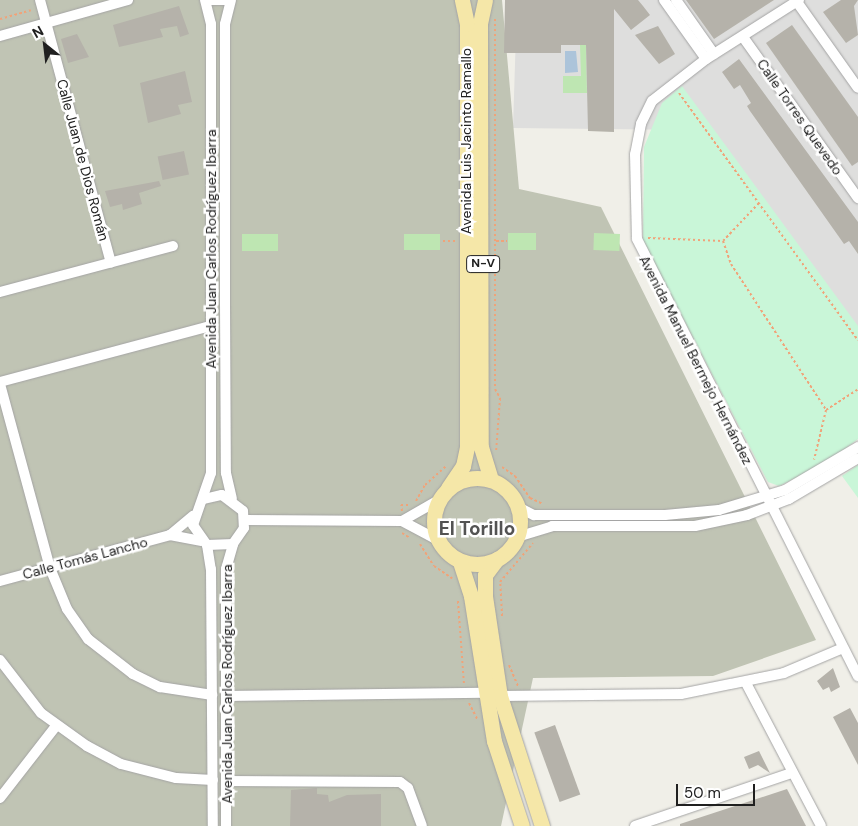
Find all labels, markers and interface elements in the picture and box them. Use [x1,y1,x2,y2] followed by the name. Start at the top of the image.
[20,20,70,70] north arrow
[29,22,47,42] text: N
[458,48,474,234] street label: Avenida Luis Jacinto Ramallo
[754,56,846,178] street label: Calle Torres Quevedo
[53,77,113,243] street label: Calle Juan de Dios Román
[203,129,219,369] street label: Avenida Juan Carlos Rodríguez Ibarra
[636,253,756,467] street label: Avenida Manuel Bermejo Hernández
[466,254,500,274] road number: N-V
[439,518,515,540] district label: El Torillo
[21,533,149,583] street label: Calle Tomás Lancho
[219,564,235,804] street label: Avenida Juan Carlos Rodríguez Ibarra
[678,774,757,806] scale bar
[684,783,721,803] text: 50 m

